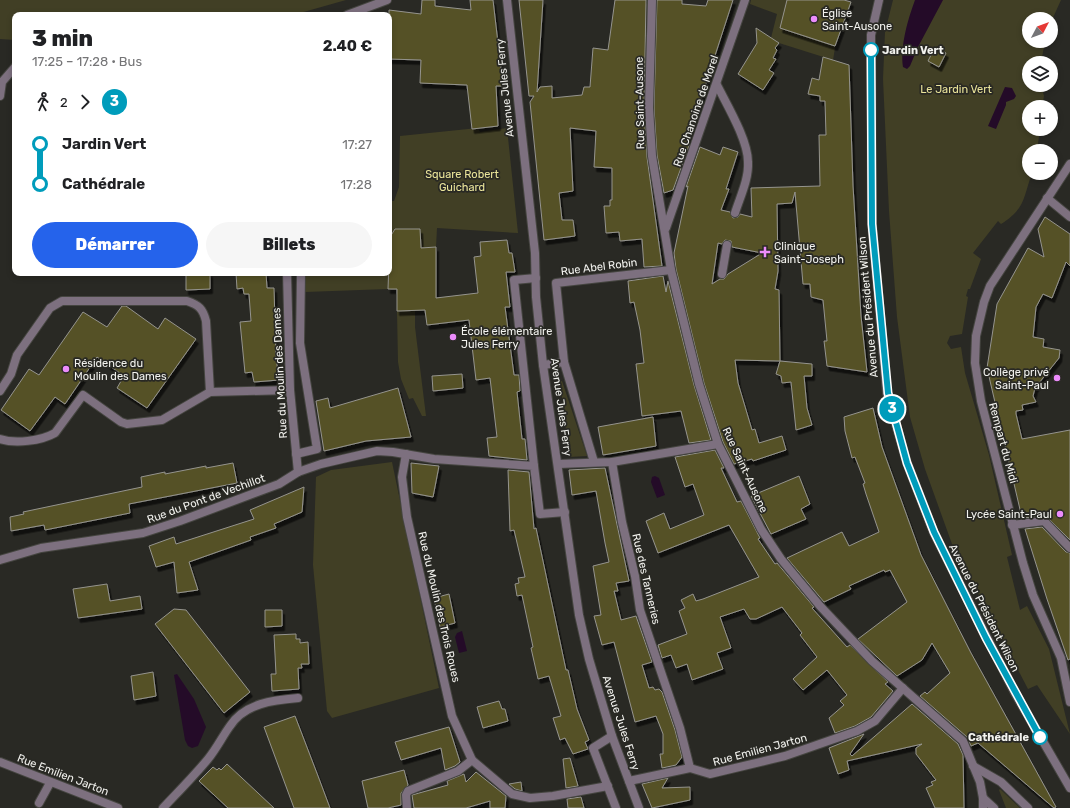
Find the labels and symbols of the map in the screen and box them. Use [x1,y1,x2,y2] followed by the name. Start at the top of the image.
[822,7,892,33] place label: Église Saint-Ausone
[1022,12,1058,48] north arrow
[809,14,819,24] marker: Église Saint-Ausone
[493,38,517,138] street label: Avenue Jules Ferry
[863,42,879,58] marker: Jardin Vert
[882,44,944,57] place label: Jardin Vert
[671,53,721,169] street label: Rue Chanoine de Morel
[633,57,647,149] street label: Rue Saint-Ausone
[920,83,992,96] park label: Le Jardin Vert
[425,168,500,194] park label: Square Robert Guichard
[855,236,881,378] street label: Avenue du Président Wilson
[774,240,844,266] place label: Clinique Saint-Joseph
[759,246,771,258] marker: Clinique Saint-Joseph
[560,256,638,278] street label: Rue Abel Robin
[270,307,290,439] street label: Rue du Moulin des Dames
[461,325,552,351] place label: École élémentaire Jules Ferry
[448,332,458,342] marker: École élémentaire Jules Ferry
[74,357,167,383] place label: Résidence du Moulin des Dames
[548,357,574,457] street label: Avenue Jules Ferry
[61,364,71,374] marker: Résidence du Moulin des Dames
[983,366,1049,392] place label: Collège privé Saint-Paul
[1052,373,1062,383] marker: Collège privé Saint-Paul
[879,396,905,422] line badge: 3
[986,401,1020,485] street label: Rempart du Midi
[720,425,770,515] street label: Rue Saint-Ausone
[145,471,267,526] street label: Rue du Pont de Vechillot
[966,508,1052,521] place label: Lycée Saint-Paul
[1055,509,1065,519] marker: Lycée Saint-Paul
[415,530,463,684] street label: Rue du Moulin des Trois Roues
[629,532,663,626] street label: Rue des Tanneries
[946,542,1022,674] street label: Avenue du Président Wilson
[600,674,642,772] street label: Avenue Jules Ferry
[1032,729,1048,745] marker: Cathédrale
[711,731,809,769] street label: Rue Emilien Jarton
[968,731,1029,744] place label: Cathédrale
[15,752,111,798] street label: Rue Emilien Jarton

